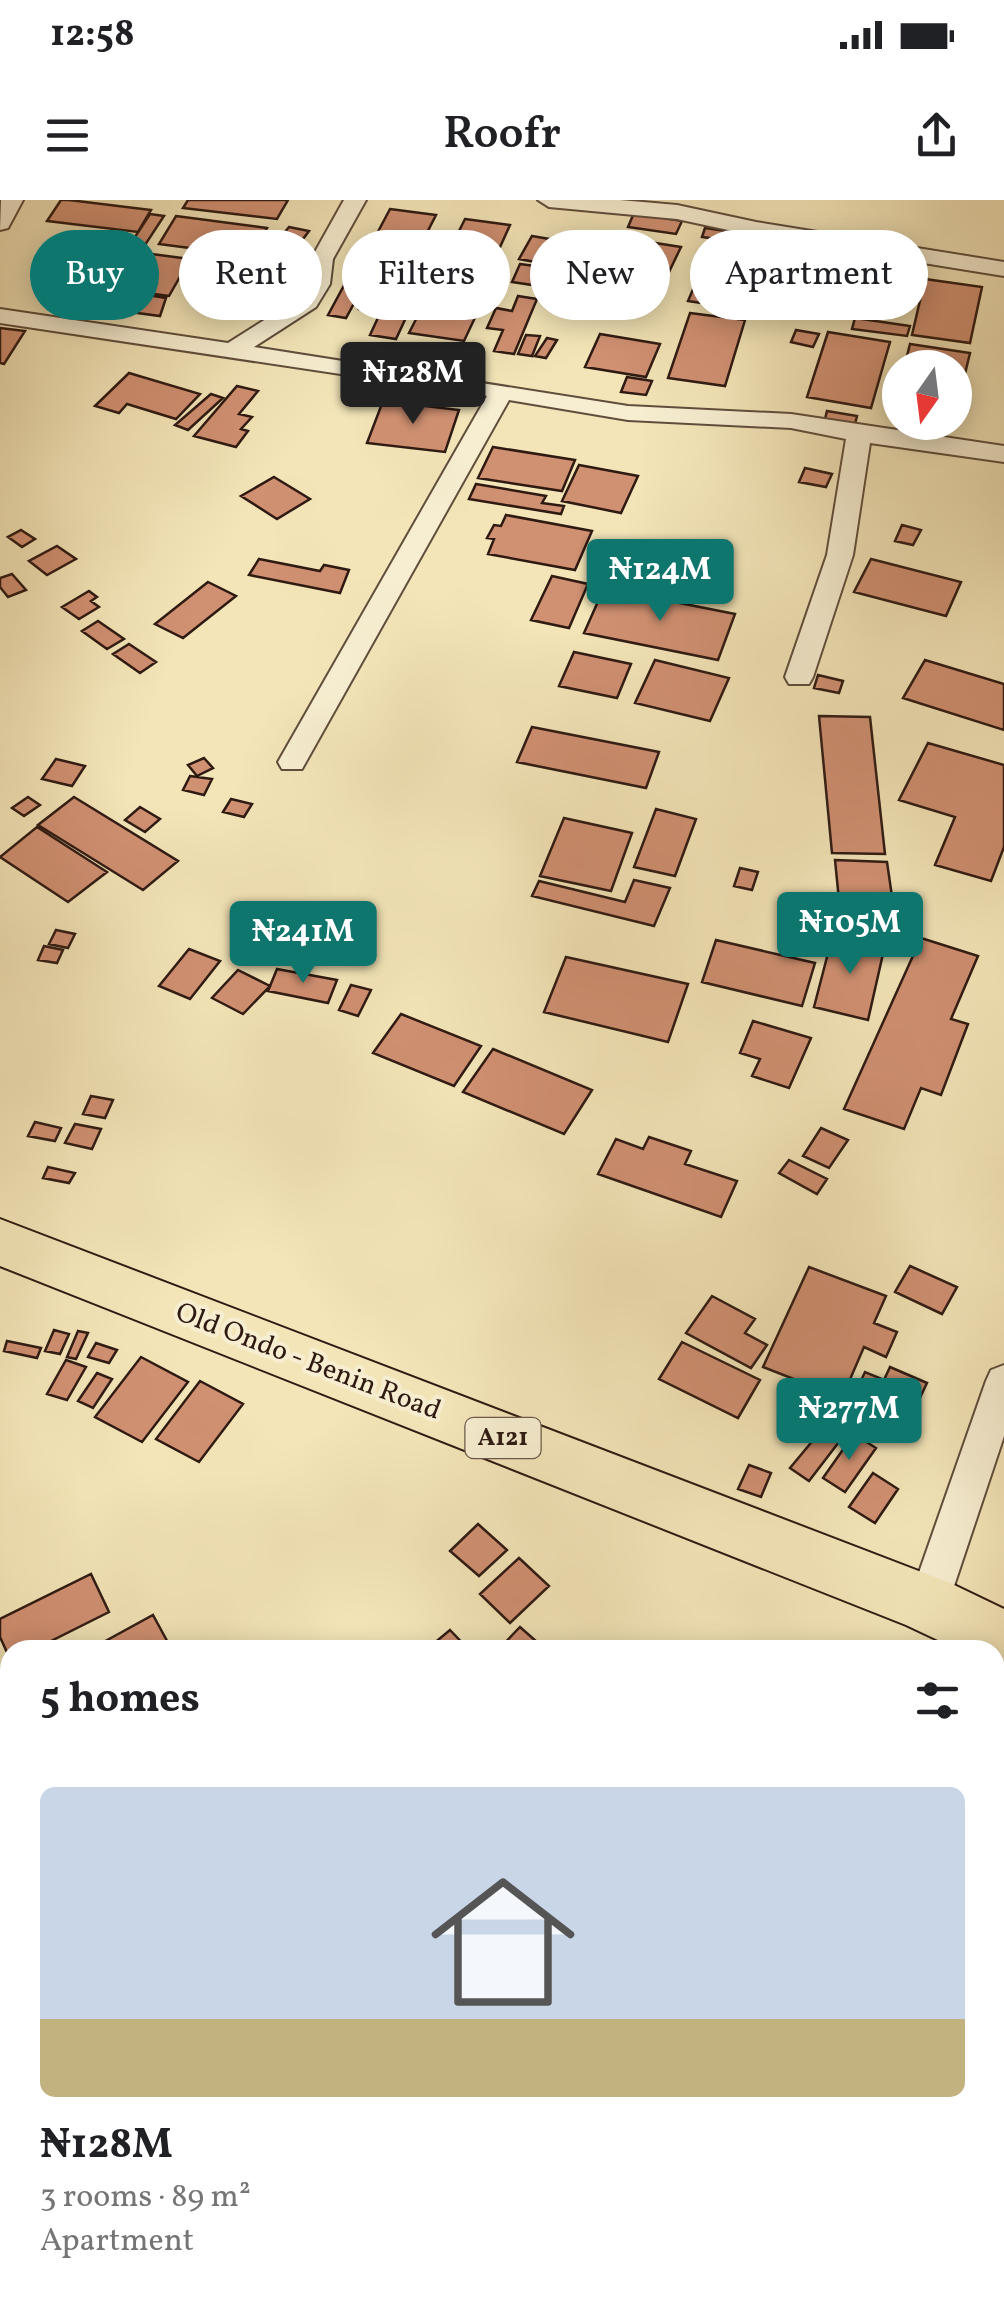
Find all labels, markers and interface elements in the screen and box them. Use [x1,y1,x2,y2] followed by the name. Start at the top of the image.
[50,9,135,62] text: 12:58
[443,104,561,167] text: Roofr
[40,108,95,163] icon: menu
[909,108,964,163] icon: share
[30,230,159,320] chip: Buy
[179,230,322,320] chip: Rent
[342,230,510,320] chip: Filters
[530,230,670,320] chip: New
[690,230,928,320] chip: Apartment
[343,342,483,427] pin: ₦128M
[882,350,972,440] north arrow
[882,350,972,440] map controls
[362,352,464,396] text: ₦128M
[590,539,730,624] pin: ₦124M
[609,549,711,593] text: ₦124M
[780,892,920,977] pin: ₦105M
[233,901,373,986] pin: ₦241M
[799,902,901,946] text: ₦105M
[252,911,354,955] text: ₦241M
[170,1293,446,1431] street label: Old Ondo - Benin Road
[779,1378,919,1463] pin: ₦277M
[799,1388,900,1432] text: ₦277M
[466,1418,540,1458] road number: A121
[40,1671,200,1730] text: 5 homes
[910,1673,965,1728] icon: filters
[413,1852,593,2032] icon: home
[40,2117,173,2176] text: ₦128M
[40,2176,251,2220] text: 3 rooms · 89 m²
[40,2220,194,2264] text: Apartment

